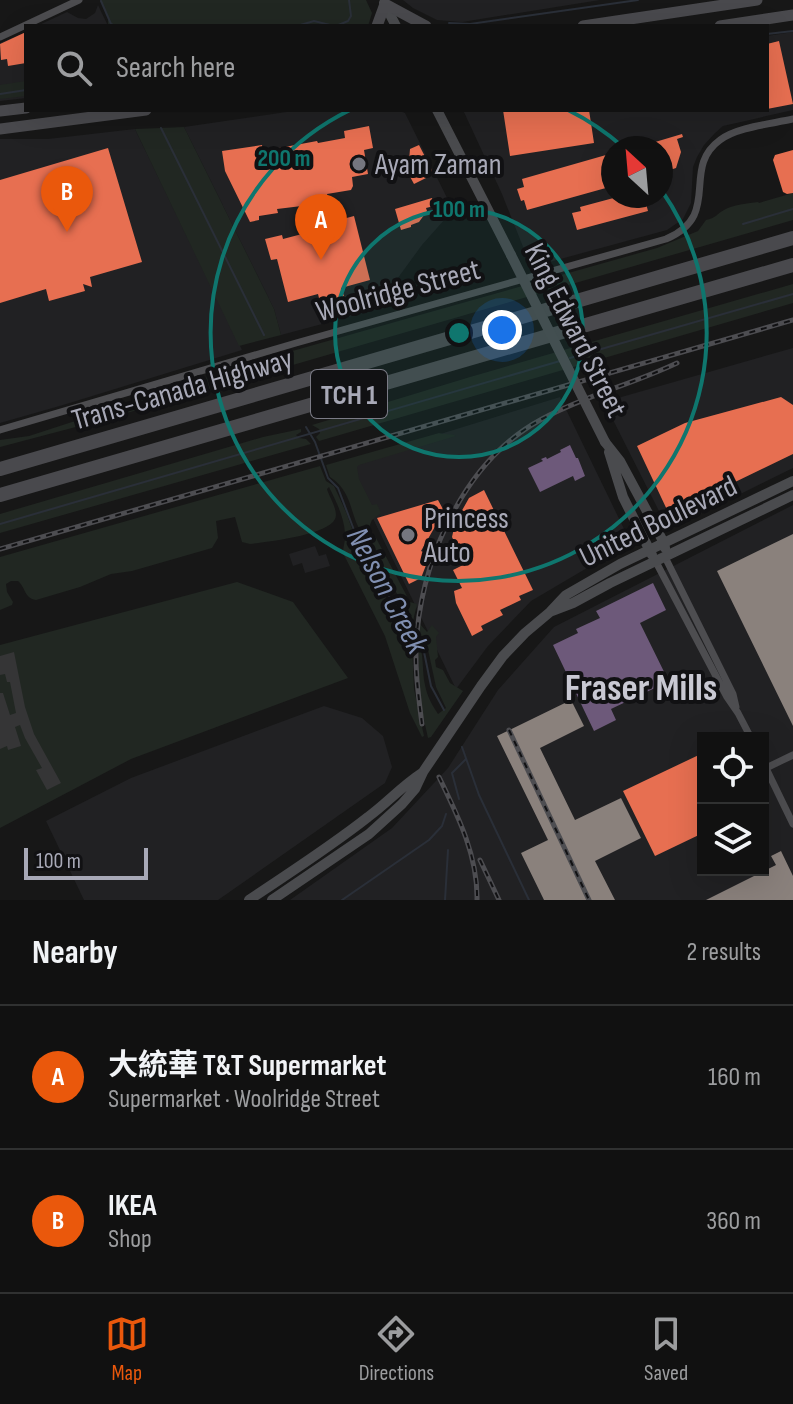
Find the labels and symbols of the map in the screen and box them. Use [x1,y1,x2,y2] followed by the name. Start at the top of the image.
[601,136,673,208] north arrow
[257,144,311,173] text: 200 m
[374,147,501,183] place label: Ayam Zaman
[350,155,368,173] marker: Ayam Zaman
[41,166,93,232] pin: B
[295,194,347,260] pin: A
[433,195,485,224] text: 100 m
[516,238,634,423] street label: King Edward Street
[312,252,484,330] street label: Woolridge Street
[482,310,522,350] your location
[445,319,473,347] centre of rings
[68,341,297,439] street label: Trans-Canada Highway
[311,370,387,418] road number: TCH 1
[574,468,743,575] street label: United Boulevard
[423,501,509,571] place label: Princess Auto
[337,521,437,661] water label: Nelson Creek
[399,526,417,544] marker: Princess Auto
[565,666,717,711] district label: Fraser Mills
[24,844,148,880] scale bar

